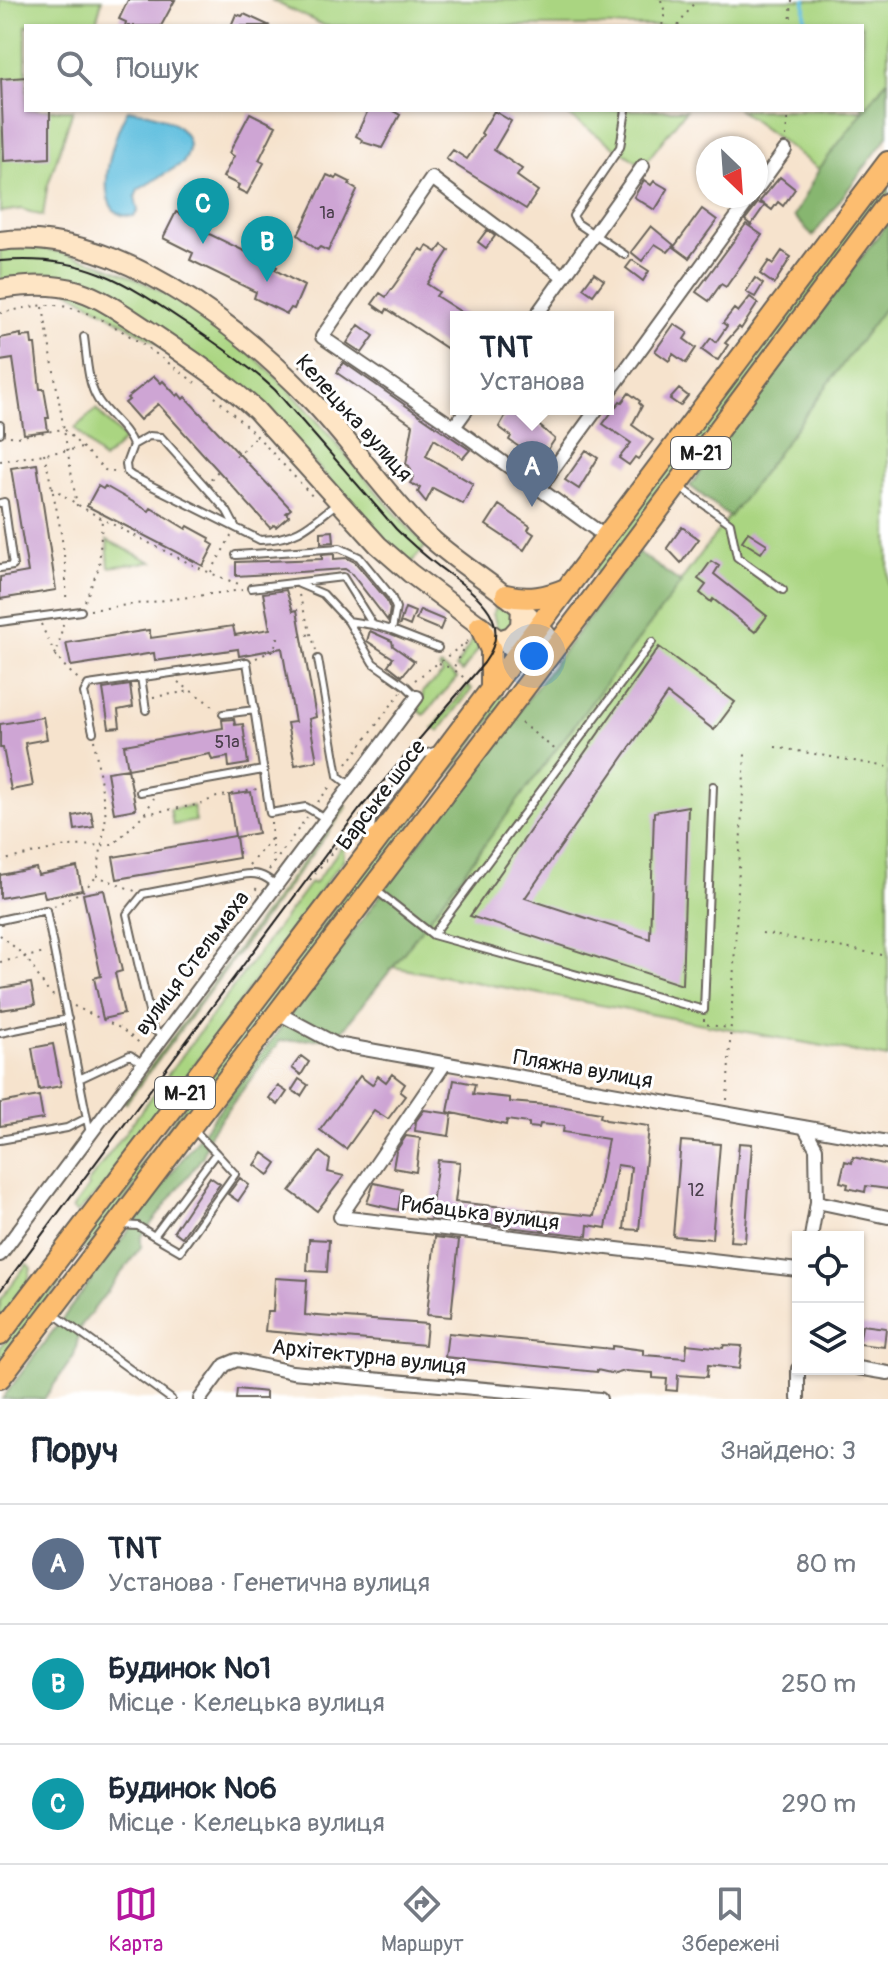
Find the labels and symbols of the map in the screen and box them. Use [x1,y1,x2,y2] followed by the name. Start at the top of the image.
[696,136,768,208] north arrow
[177,178,229,244] pin: C
[319,202,335,225] house number: 1а
[241,216,293,282] pin: B
[289,348,419,488] street label: Келецька вулиця
[671,437,731,469] road number: М-21
[506,441,558,507] pin: A
[514,636,554,676] your location
[214,731,240,754] house number: 51а
[330,734,432,856] street label: Барське шосе
[129,885,255,1041] street label: вулиця Стельмаха
[511,1043,655,1095] street label: Пляжна вулиця
[155,1077,215,1109] road number: М-21
[687,1179,705,1202] house number: 12
[399,1189,561,1237] street label: Рибацька вулиця
[270,1333,468,1381] street label: Архітектурна вулиця

